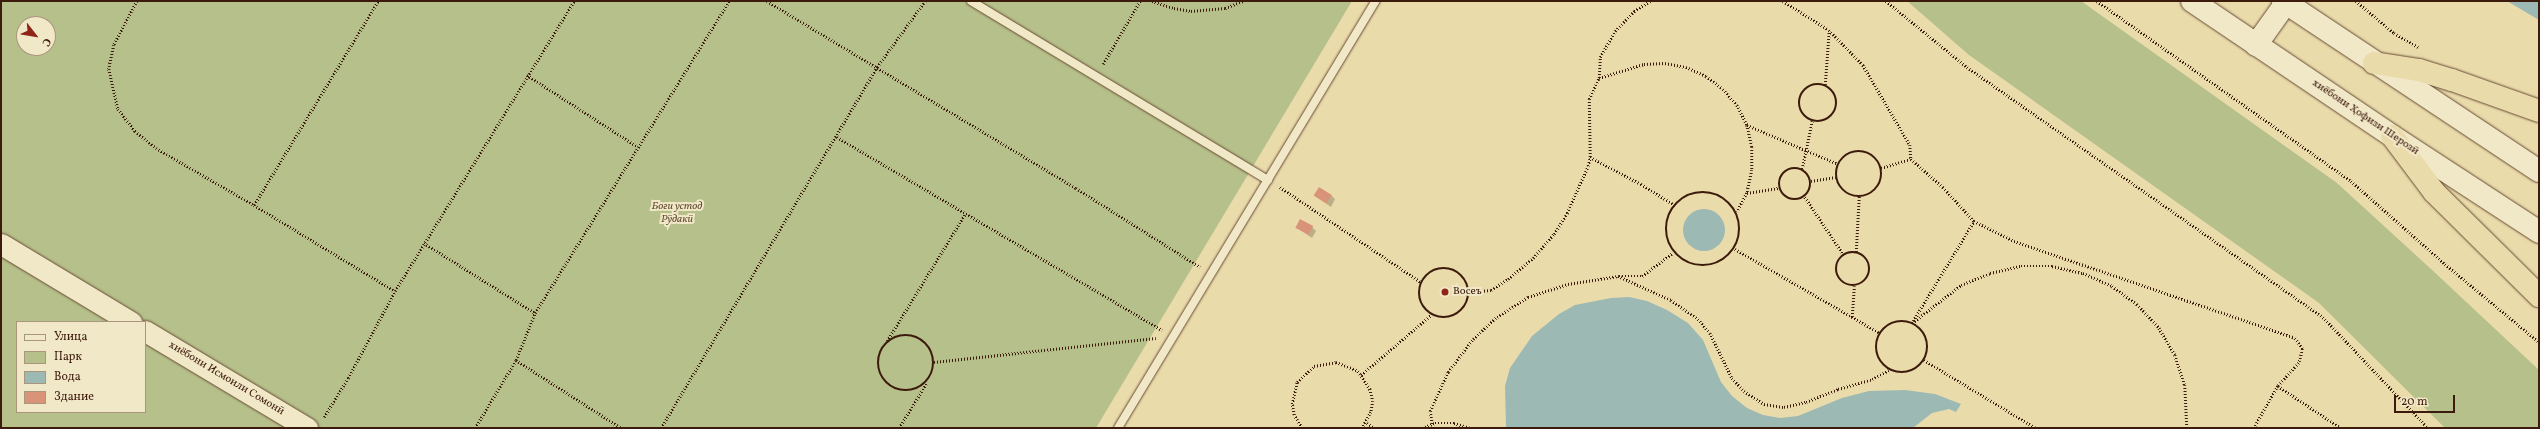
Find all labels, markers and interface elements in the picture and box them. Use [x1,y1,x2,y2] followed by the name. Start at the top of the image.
[16,16,56,56] north arrow
[38,35,54,49] text: С
[2309,77,2421,159] street label: хиёбони Ҳофизи Шерозӣ
[652,201,702,227] park label: Боғи устод Рӯдакӣ
[1453,285,1482,299] place label: Восеъ
[1440,287,1450,297] marker: Восеъ
[16,321,146,413] legend
[54,329,87,345] text: Улица
[166,339,286,419] street label: хиёбони Исмоили Сомонӣ
[54,349,82,365] text: Парк
[54,369,81,385] text: Вода
[2396,387,2457,413] scale bar
[54,389,94,405] text: Здание
[2401,394,2428,410] text: 20 m

